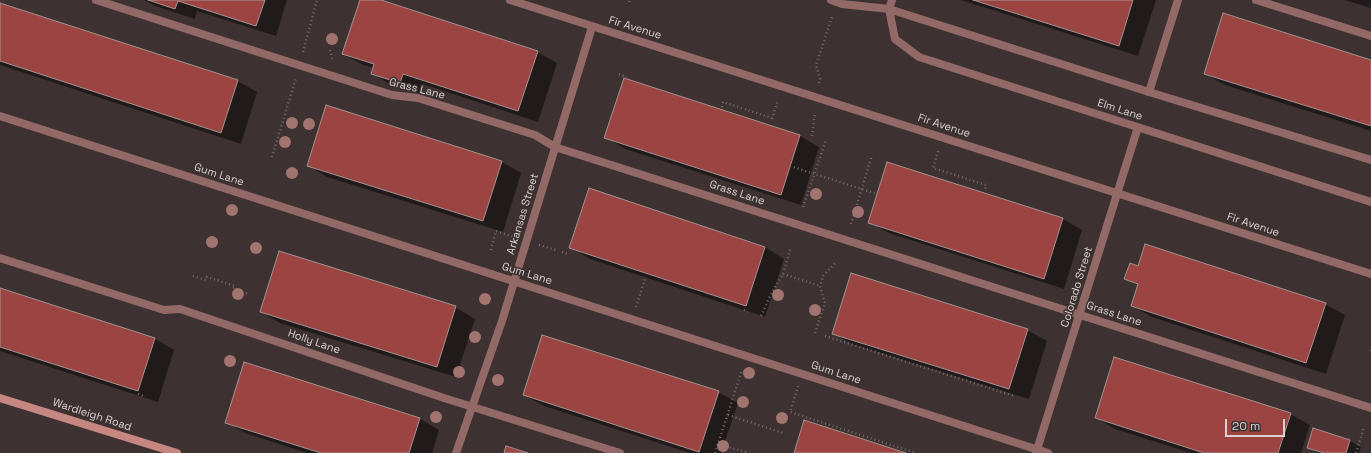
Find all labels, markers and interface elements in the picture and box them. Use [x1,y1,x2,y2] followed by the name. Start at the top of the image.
[607,14,663,42] street label: Fir Avenue
[388,76,446,102] street label: Grass Lane
[1096,96,1144,124] street label: Elm Lane
[916,111,972,141] street label: Fir Avenue
[192,161,246,189] street label: Gum Lane
[504,172,542,256] street label: Arkansas Street
[708,178,766,208] street label: Grass Lane
[1225,210,1281,240] street label: Fir Avenue
[1058,245,1096,329] street label: Colorado Street
[500,260,554,288] street label: Gum Lane
[1085,299,1143,329] street label: Grass Lane
[286,327,342,357] street label: Holly Lane
[809,359,863,387] street label: Gum Lane
[51,396,133,434] street label: Wardleigh Road
[1227,411,1287,437] scale bar
[1232,418,1260,434] text: 20 m

